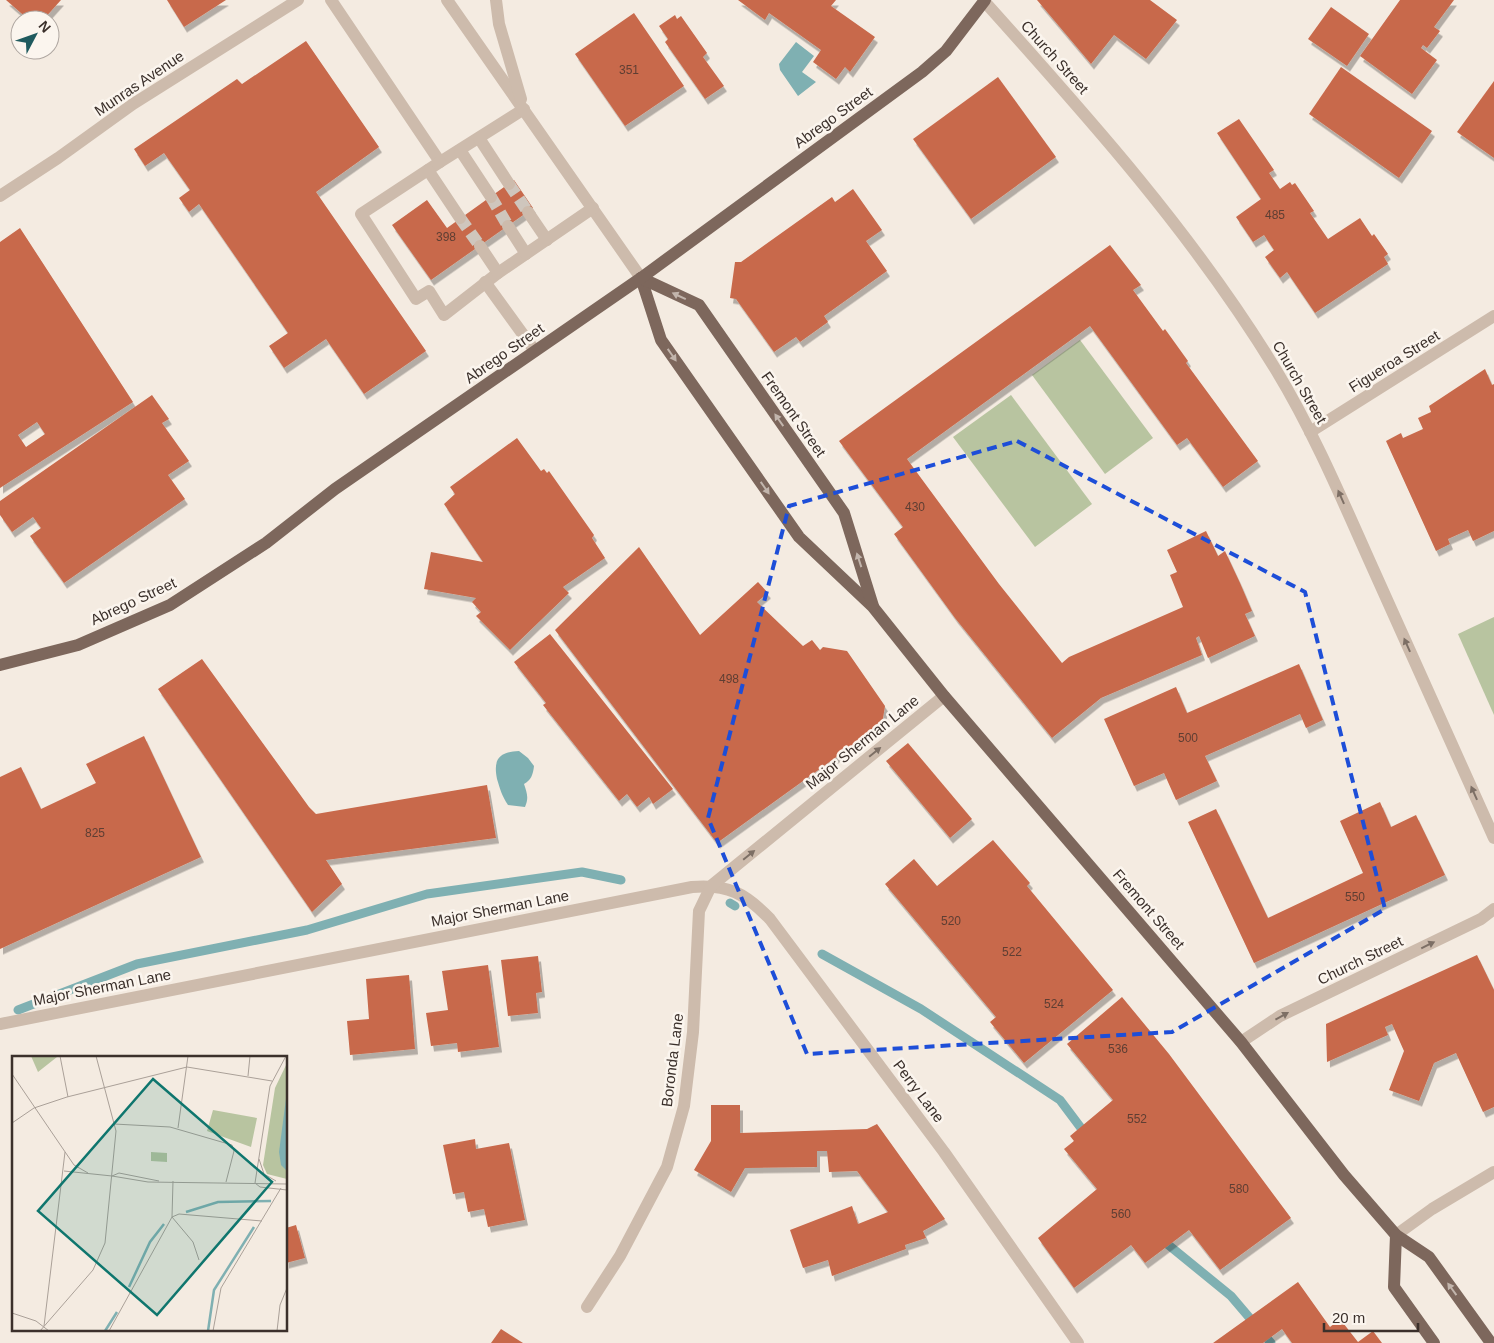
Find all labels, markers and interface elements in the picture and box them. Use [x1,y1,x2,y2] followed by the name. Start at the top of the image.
[10,10,60,60] north arrow
[35,17,54,36] text: N
[1018,17,1093,98] street label: Church Street
[91,47,187,119] street label: Munras Avenue
[619,63,639,77] house number: 351
[791,82,876,151] street label: Abrego Street
[1265,208,1285,222] house number: 485
[436,230,456,244] house number: 398
[672,291,686,299] one-way arrow
[461,319,547,387] street label: Abrego Street
[1346,326,1443,396] street label: Figueroa Street
[1270,338,1331,427] street label: Church Street
[666,348,677,361] one-way arrow
[758,368,830,461] street label: Fremont Street
[774,413,784,427] one-way arrow
[760,481,770,495] one-way arrow
[1336,490,1344,504] one-way arrow
[905,500,925,514] house number: 430
[854,552,862,567] one-way arrow
[87,573,179,628] street label: Abrego Street
[1403,638,1411,652] one-way arrow
[719,672,739,686] house number: 498
[802,691,922,793] street label: Major Sherman Lane
[1178,731,1198,745] house number: 500
[868,747,881,758] one-way arrow
[1470,786,1478,800] one-way arrow
[85,826,105,840] house number: 825
[742,849,755,860] one-way arrow
[1110,866,1189,953] street label: Fremont Street
[430,886,570,930] street label: Major Sherman Lane
[1345,890,1365,904] house number: 550
[941,914,961,928] house number: 520
[1315,932,1406,988] street label: Church Street
[1421,940,1436,949] one-way arrow
[1002,945,1022,959] house number: 522
[32,965,172,1009] street label: Major Sherman Lane
[1044,997,1064,1011] house number: 524
[1276,1011,1289,1020] one-way arrow
[658,1012,686,1108] street label: Boronda Lane
[1108,1042,1128,1056] house number: 536
[12,1056,288,1330] inset map
[890,1057,948,1125] street label: Perry Lane
[1127,1112,1147,1126] house number: 552
[1229,1182,1249,1196] house number: 580
[1111,1207,1131,1221] house number: 560
[1447,1283,1457,1296] one-way arrow
[1324,1300,1418,1332] scale bar
[1332,1309,1365,1326] text: 20 m

